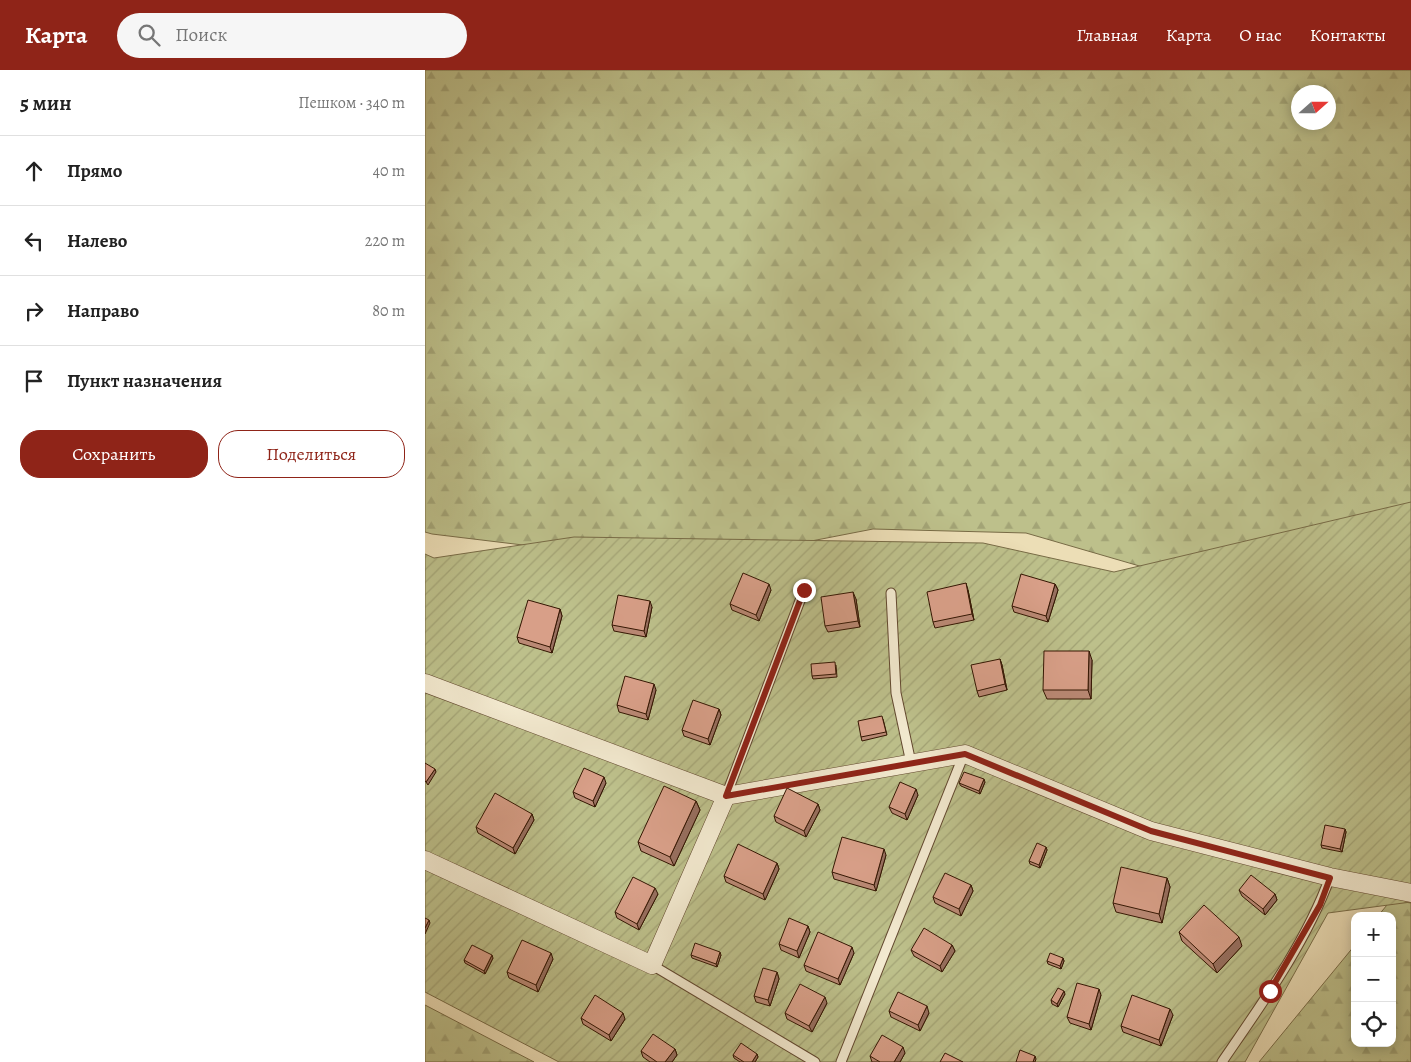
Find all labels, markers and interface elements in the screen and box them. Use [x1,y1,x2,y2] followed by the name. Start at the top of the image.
[117,13,467,58] search box
[25,19,87,51] text: Карта
[135,21,163,49] icon: search
[175,22,227,48] text: Поиск
[1077,23,1138,47] text: Главная
[1166,23,1211,47] text: Карта
[1239,23,1282,47] text: О нас
[1310,23,1386,47] text: Контакты
[1291,85,1336,130] north arrow
[20,89,72,117] text: 5 мин
[298,92,405,114] text: Пешком · 340 m
[20,157,48,185] icon: ahead
[67,158,122,184] text: Прямо
[373,160,405,182] text: 40 m
[20,227,48,255] icon: left
[67,228,127,254] text: Налево
[365,230,405,252] text: 220 m
[20,297,48,325] icon: right
[67,298,139,324] text: Направо
[372,300,405,322] text: 80 m
[20,367,48,395] icon: arrive
[67,368,222,394] text: Пункт назначения
[20,430,208,478] button: Сохранить
[218,430,405,478] button: Поделиться
[793,579,816,602] route end
[1351,912,1396,1047] map controls
[1351,912,1396,957] button: +
[1351,957,1396,1002] button: −
[1259,980,1282,1003] route start
[1351,1002,1396,1047] button: locate

